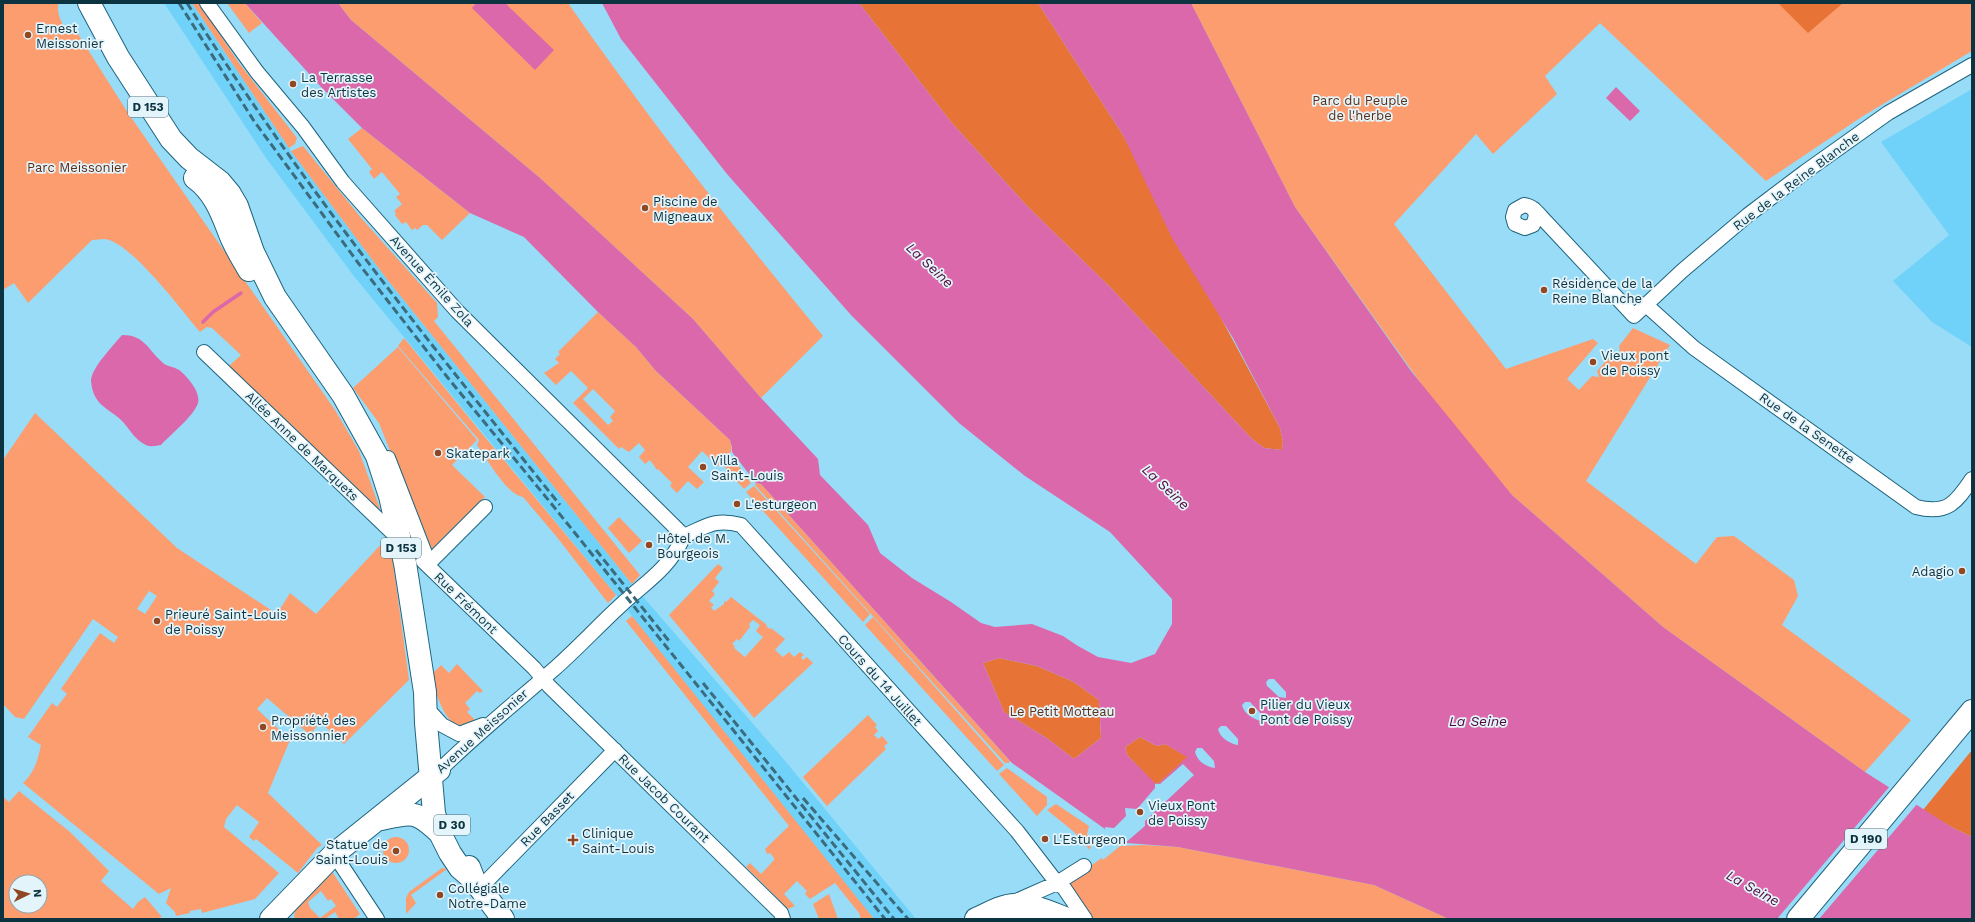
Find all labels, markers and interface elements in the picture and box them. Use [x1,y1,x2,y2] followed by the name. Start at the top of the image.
[36,21,104,51] place label: Ernest Meissonier
[23,30,33,40] marker: Ernest Meissonier
[301,70,377,100] place label: La Terrasse des Artistes
[288,79,298,89] marker: La Terrasse des Artistes
[1312,93,1408,123] park label: Parc du Peuple de l'herbe
[128,97,168,117] road number: D 153
[1730,129,1862,233] street label: Rue de la Reine Blanche
[27,160,127,175] park label: Parc Meissonier
[653,194,718,224] place label: Piscine de Migneaux
[640,203,650,213] marker: Piscine de Migneaux
[387,232,478,330] street label: Avenue Émile Zola
[903,239,957,291] water label: La Seine
[1552,276,1653,306] place label: Résidence de la Reine Blanche
[1539,285,1549,295] marker: Résidence de la Reine Blanche
[1601,348,1669,378] place label: Vieux pont de Poissy
[1588,357,1598,367] marker: Vieux pont de Poissy
[242,388,362,504] street label: Allée Anne de Marquets
[1757,390,1857,466] street label: Rue de la Senette
[446,446,510,461] place label: Skatepark
[433,448,443,458] marker: Skatepark
[711,453,784,483] place label: Villa Saint-Louis
[1139,461,1193,513] water label: La Seine
[698,462,708,472] marker: Villa Saint-Louis
[745,497,817,512] place label: L'esturgeon
[732,499,742,509] marker: L'esturgeon
[657,531,730,561] place label: Hôtel de M. Bourgeois
[381,538,421,558] road number: D 153
[644,540,654,550] marker: Hôtel de M. Bourgeois
[1912,564,1954,579] place label: Adagio
[1957,566,1967,576] marker: Adagio
[431,569,501,637] street label: Rue Frémont
[165,607,287,637] place label: Prieuré Saint-Louis de Poissy
[152,616,162,626] marker: Prieuré Saint-Louis de Poissy
[835,631,925,729] street label: Cours du 14 Juillet
[433,686,531,776] street label: Avenue Meissonier
[1260,697,1353,727] place label: Pilier du Vieux Pont de Poissy
[1009,704,1115,719] park label: Le Petit Motteau
[1247,706,1257,716] marker: Pilier du Vieux Pont de Poissy
[271,713,356,743] place label: Propriété des Meissonnier
[1449,713,1507,729] water label: La Seine
[258,722,268,732] marker: Propriété des Meissonnier
[615,751,713,846] street label: Rue Jacob Courant
[517,788,577,850] street label: Rue Basset
[1148,798,1216,828] place label: Vieux Pont de Poissy
[1135,807,1145,817] marker: Vieux Pont de Poissy
[434,815,470,835] road number: D 30
[582,826,655,856] place label: Clinique Saint-Louis
[1845,829,1887,849] road number: D 190
[1053,832,1126,847] place label: L'Esturgeon
[567,834,579,846] marker: Clinique Saint-Louis
[1040,834,1050,844] marker: L'Esturgeon
[315,837,388,867] place label: Statue de Saint-Louis
[391,846,401,856] marker: Statue de Saint-Louis
[1724,867,1782,909] water label: La Seine
[8,874,48,914] north arrow
[448,881,526,911] place label: Collégiale Notre-Dame
[31,889,44,898] text: N
[435,890,445,900] marker: Collégiale Notre-Dame

